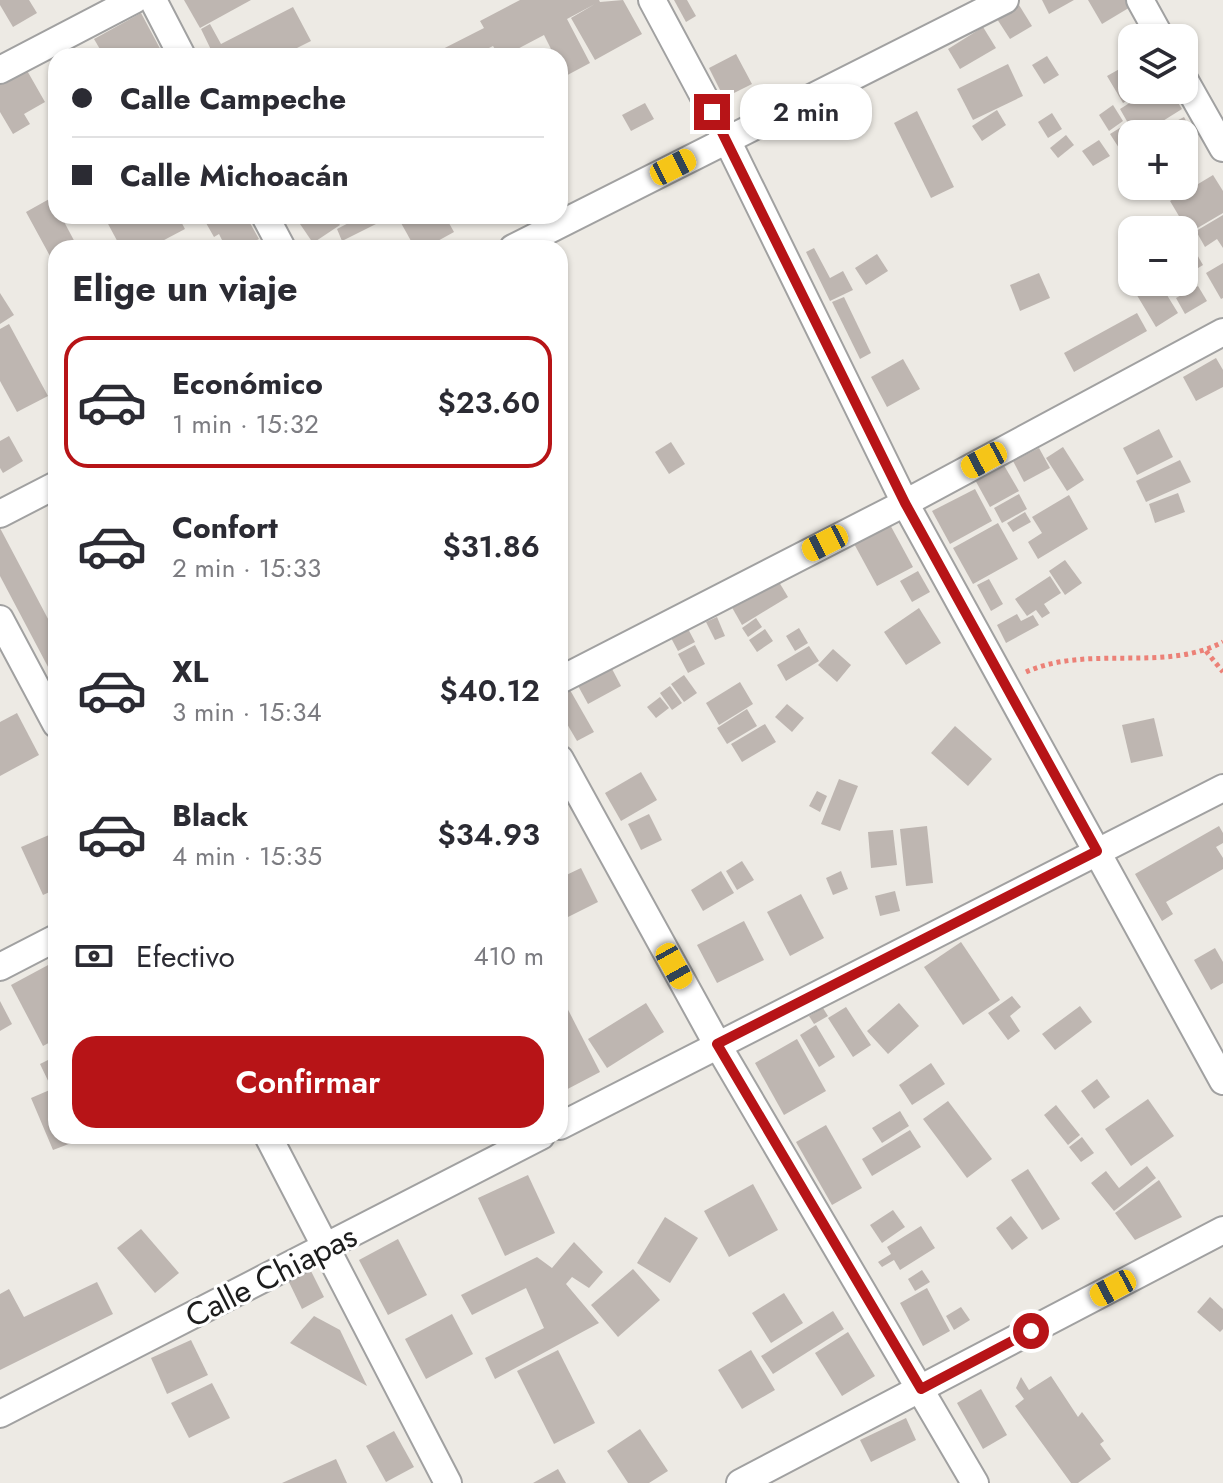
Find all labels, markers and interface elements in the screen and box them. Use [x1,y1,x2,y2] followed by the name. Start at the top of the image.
[1118,24,1198,296] map controls
[1118,24,1198,104] button: layers
[120,77,346,120] text: Calle Campeche
[740,84,872,140] callout: 2 min
[773,93,839,131] text: 2 min
[694,94,730,130] route end
[1118,120,1198,200] button: +
[646,145,700,189] car
[120,154,349,197] text: Calle Michoacán
[1118,216,1198,296] button: −
[72,262,298,314] text: Elige un viaje
[172,362,323,405] text: Económico
[76,366,148,438] icon: car
[437,381,540,424] text: $23.60
[172,405,319,443] text: 1 min · 15:32
[957,438,1011,482] car
[172,506,278,549] text: Confort
[76,510,148,582] icon: car
[798,521,852,565] car
[442,525,540,568] text: $31.86
[172,549,321,587] text: 2 min · 15:33
[172,650,208,693] text: XL
[76,654,148,726] icon: car
[440,669,540,712] text: $40.12
[172,693,322,731] text: 3 min · 15:34
[172,794,248,837] text: Black
[76,798,148,870] icon: car
[437,813,540,856] text: $34.93
[172,837,322,875] text: 4 min · 15:35
[72,934,116,978] icon: cash
[136,935,235,978] text: Efectivo
[473,937,544,975] text: 410 m
[652,939,696,993] car
[72,1036,544,1128] button: Confirmar
[177,1213,365,1339] street label: Calle Chiapas
[1086,1266,1140,1310] car
[1013,1313,1049,1349] route start

